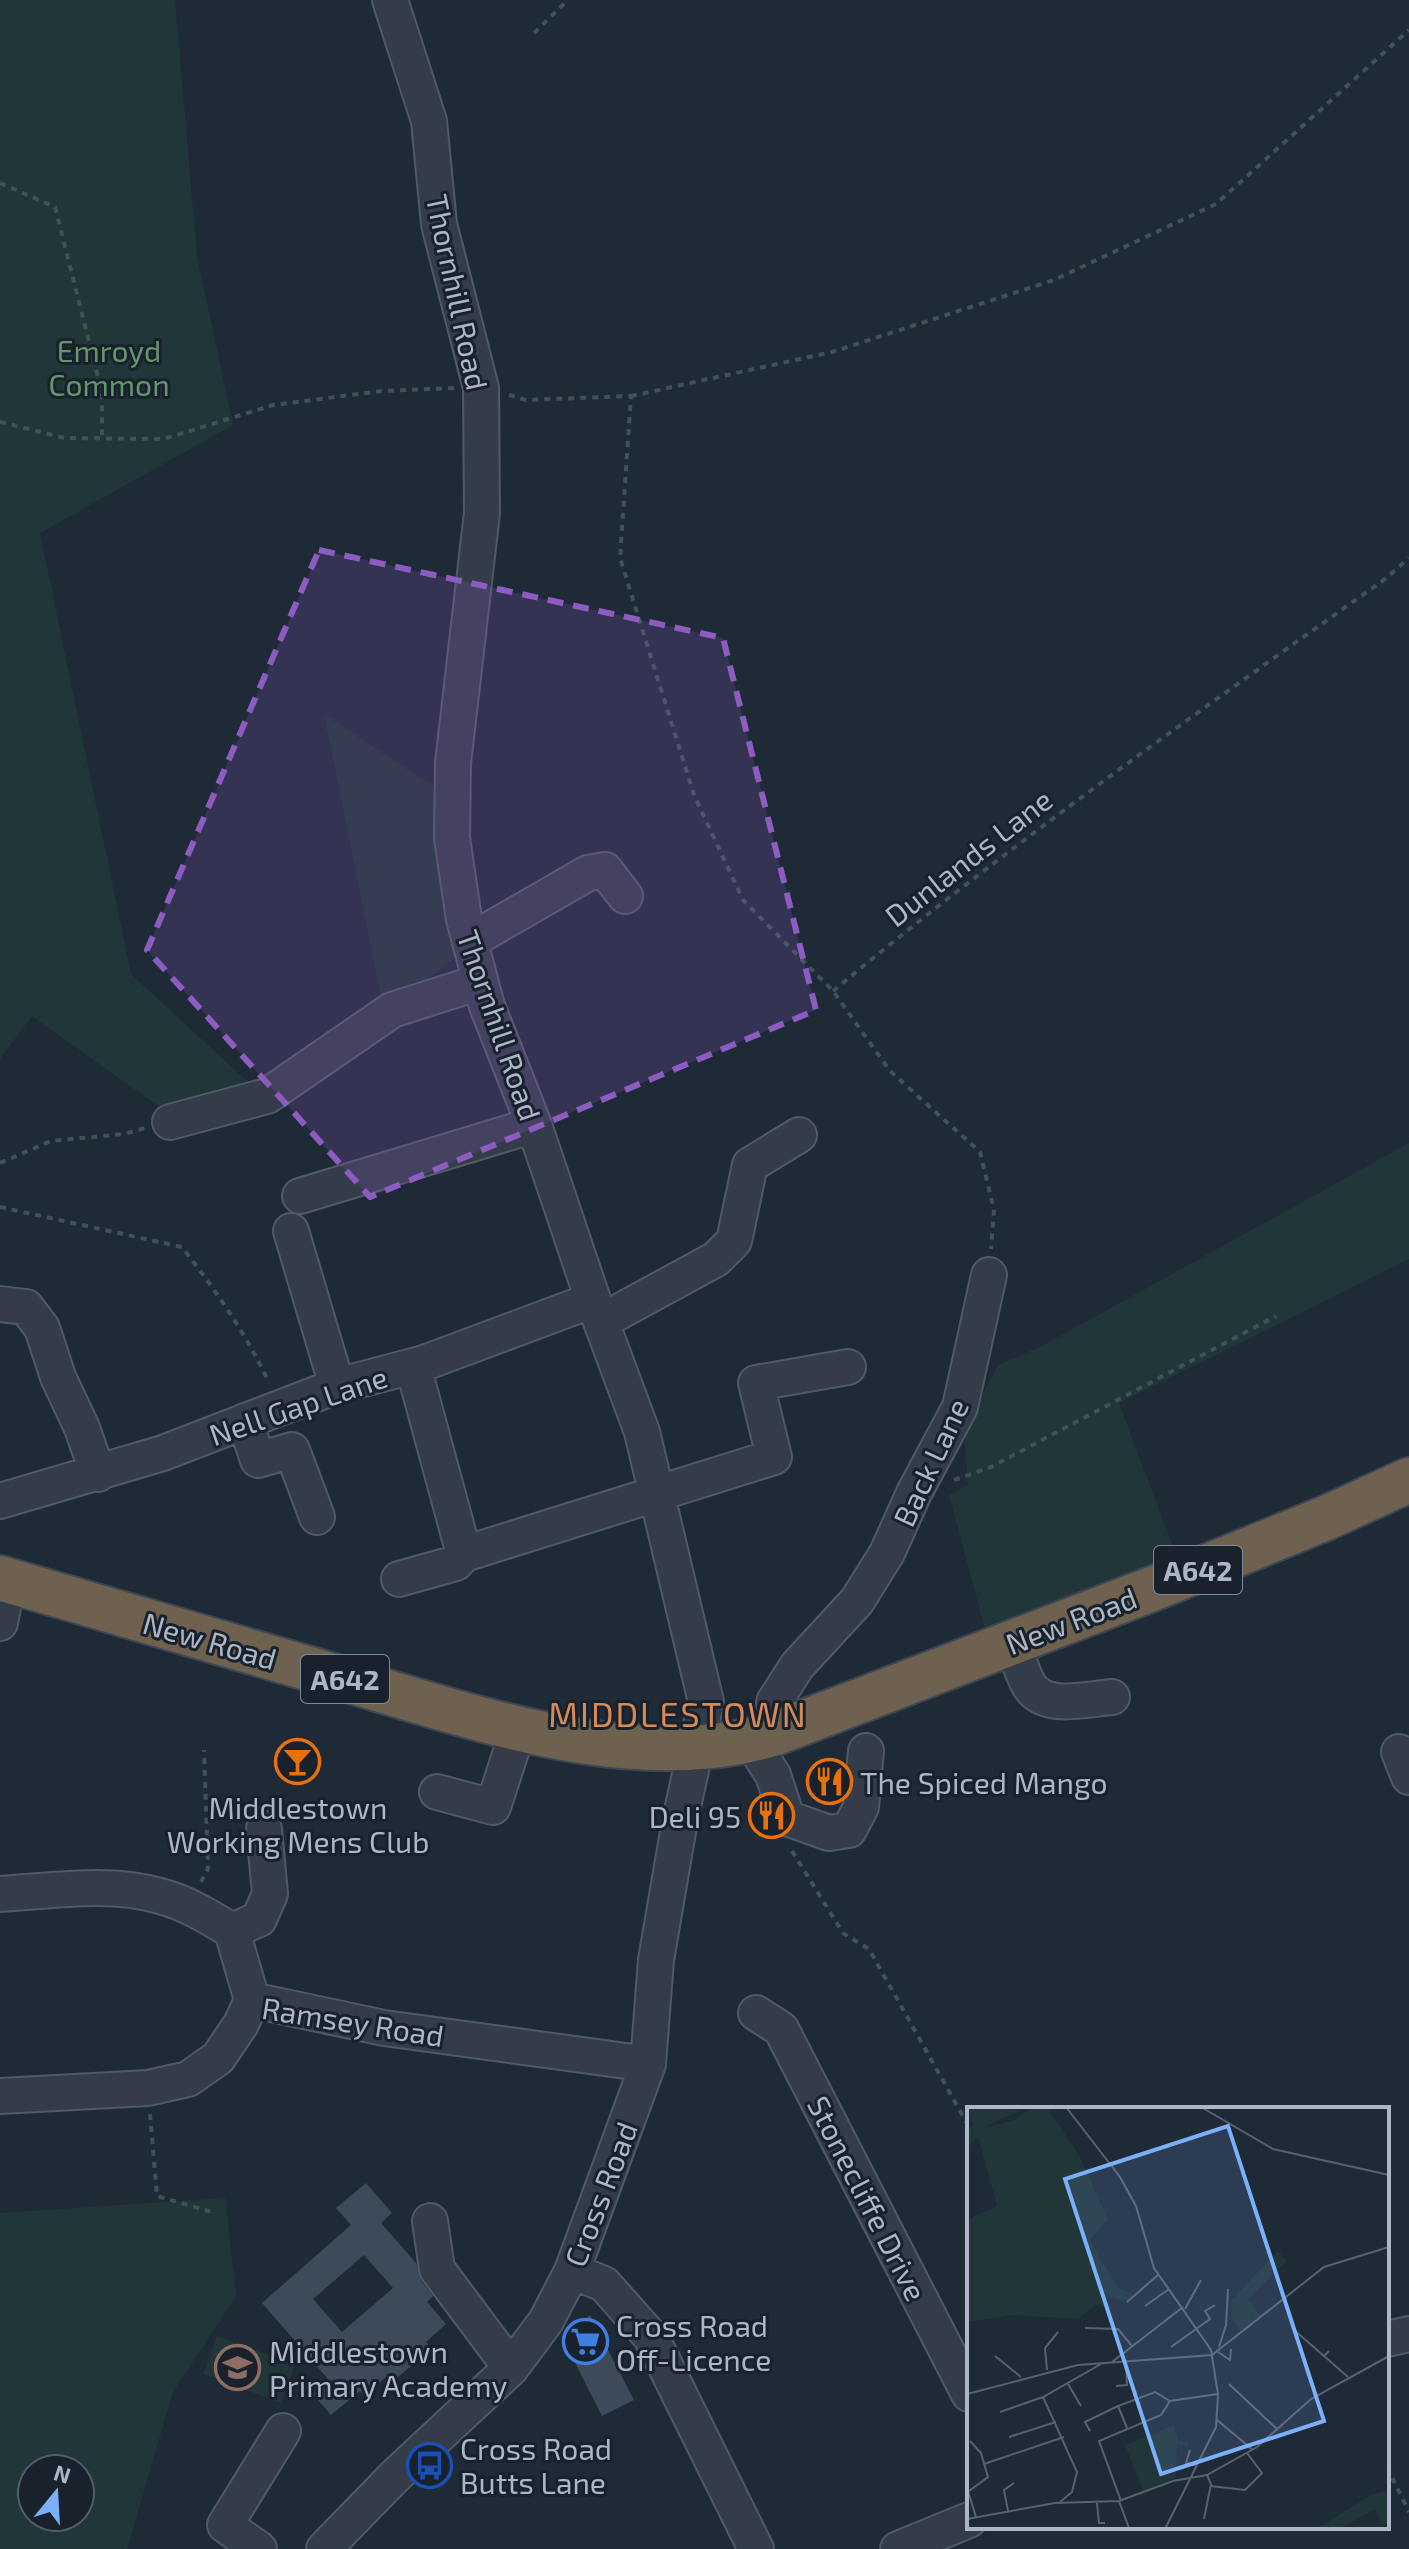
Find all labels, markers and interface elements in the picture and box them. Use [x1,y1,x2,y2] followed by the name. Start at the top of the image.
[420,191,496,393] street label: Thornhill Road
[48,332,170,402] park label: Emroyd Common
[877,781,1059,933] street label: Dunlands Lane
[451,925,549,1125] street label: Thornhill Road
[204,1358,392,1452] street label: Nell Gap Lane
[885,1392,975,1532] street label: Back Lane
[1154,1546,1242,1594] road number: A642
[1001,1579,1141,1661] street label: New Road
[139,1604,281,1676] street label: New Road
[301,1655,389,1703] road number: A642
[548,1693,808,1734] district label: MIDDLESTOWN
[274,1737,322,1785] bar icon: Middlestown Working Mens Club
[805,1758,853,1806] restaurant icon: The Spiced Mango
[860,1764,1108,1800] place label: The Spiced Mango
[167,1789,429,1859] place label: Middlestown Working Mens Club
[748,1792,796,1840] restaurant icon: Deli 95
[649,1798,741,1834] place label: Deli 95
[260,1989,446,2053] street label: Ramsey Road
[801,2090,935,2306] street label: Stonecliffe Drive
[967,2107,1389,2529] inset map
[556,2117,644,2271] street label: Cross Road
[616,2307,771,2377] place label: Cross Road Off-Licence
[561,2318,609,2366] supermarket icon: Cross Road Off-Licence
[269,2333,508,2403] place label: Middlestown Primary Academy
[214,2344,262,2392] school or university icon: Middlestown Primary Academy
[460,2430,612,2500] place label: Cross Road Butts Lane
[405,2441,453,2489] bus stop icon: Cross Road Butts Lane
[16,2453,96,2533] north arrow
[51,2458,74,2488] text: N

